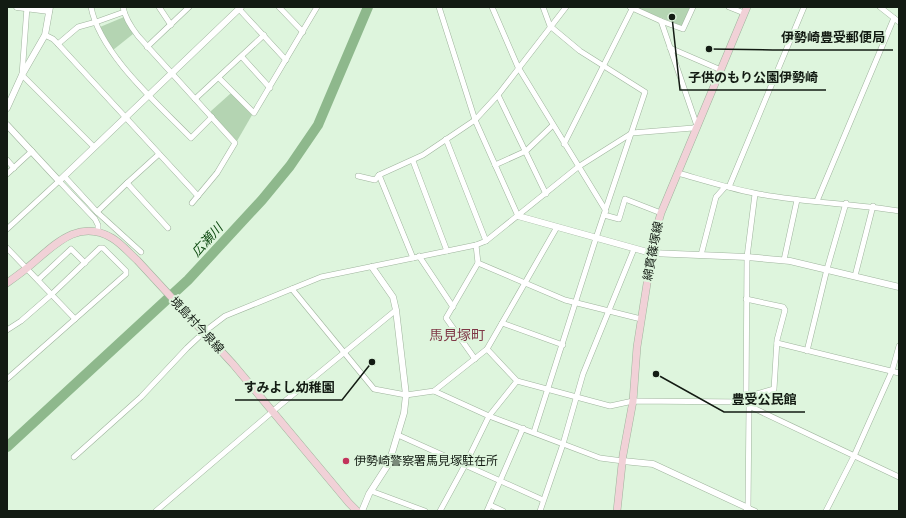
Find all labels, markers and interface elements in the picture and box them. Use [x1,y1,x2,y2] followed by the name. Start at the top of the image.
[773,25,893,50] callout: 伊勢崎豊受郵便局
[781,30,885,45] text: 伊勢崎豊受郵便局
[680,65,826,90] callout: 子供のもり公園伊勢崎
[688,70,818,85] text: 子供のもり公園伊勢崎
[188,219,227,260] water label: 広瀬川
[640,220,666,282] street label: 綿貫篠塚線
[167,294,227,356] street label: 境島村今泉線
[429,327,485,344] district label: 馬見塚町
[235,375,342,400] callout: すみよし幼稚園
[243,380,335,395] text: すみよし幼稚園
[724,387,805,412] callout: 豊受公民館
[731,392,797,407] text: 豊受公民館
[354,454,498,468] place label: 伊勢崎警察署馬見塚駐在所
[341,456,351,466] marker: 伊勢崎警察署馬見塚駐在所

